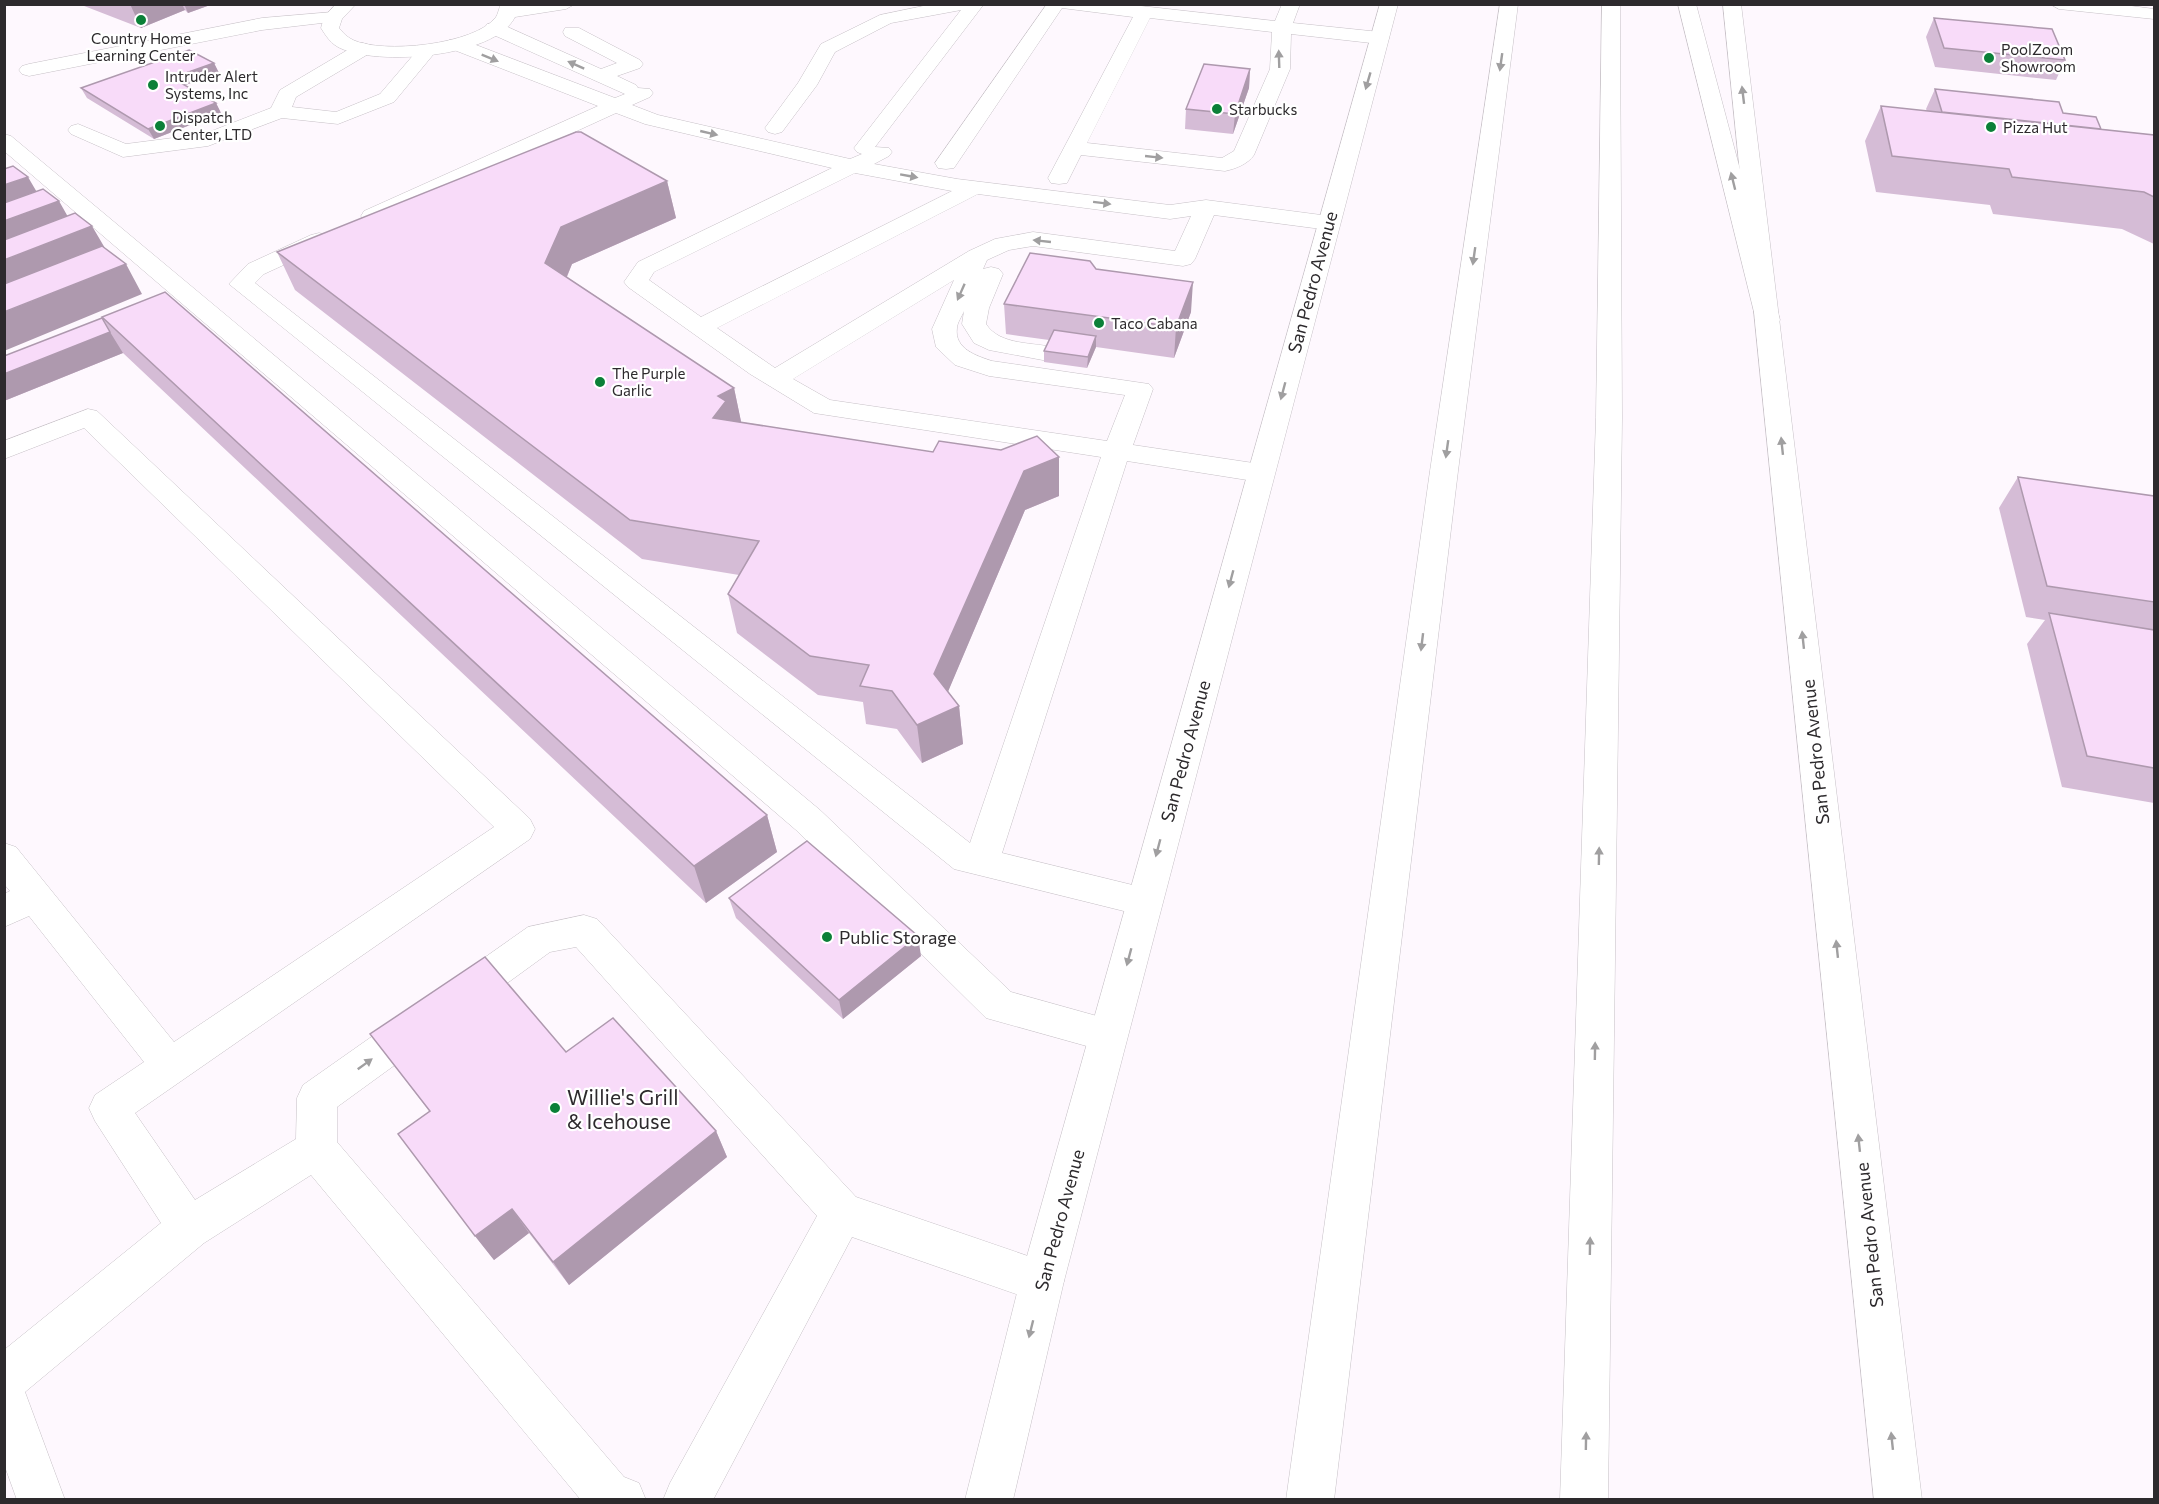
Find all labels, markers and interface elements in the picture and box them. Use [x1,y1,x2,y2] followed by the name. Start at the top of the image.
[134,13,148,27] marker: Country Home Learning Center
[86,29,196,64] place label: Country Home Learning Center
[2001,40,2076,75] place label: PoolZoom Showroom
[1274,50,1284,69] one-way arrow
[1982,51,1996,65] marker: PoolZoom Showroom
[481,53,499,63] one-way arrow
[1496,53,1505,72] one-way arrow
[566,60,584,70] one-way arrow
[165,67,258,102] place label: Intruder Alert Systems, Inc
[1363,72,1372,90] one-way arrow
[146,78,160,92] marker: Intruder Alert Systems, Inc
[1738,85,1747,104] one-way arrow
[1229,100,1297,118] place label: Starbucks
[1210,102,1224,116] marker: Starbucks
[172,108,252,143] place label: Dispatch Center, LTD
[2003,118,2068,136] place label: Pizza Hut
[153,119,167,133] marker: Dispatch Center, LTD
[1984,120,1998,134] marker: Pizza Hut
[700,129,719,138] one-way arrow
[1145,152,1164,162] one-way arrow
[900,172,919,181] one-way arrow
[1728,172,1738,191] one-way arrow
[1093,199,1112,208] one-way arrow
[1283,209,1341,355] street label: San Pedro Avenue
[1033,236,1052,245] one-way arrow
[1469,246,1478,265] one-way arrow
[956,284,965,301] one-way arrow
[1111,314,1198,332] place label: Taco Cabana
[1092,316,1106,330] marker: Taco Cabana
[612,364,685,399] place label: The Purple Garlic
[593,375,607,389] marker: The Purple Garlic
[1277,381,1287,400] one-way arrow
[1777,436,1786,455] one-way arrow
[1442,439,1452,458] one-way arrow
[1226,570,1235,588] one-way arrow
[1798,630,1808,649] one-way arrow
[1417,633,1426,652] one-way arrow
[1156,678,1214,824] street label: San Pedro Avenue
[1796,678,1834,826] street label: San Pedro Avenue
[1153,839,1163,857] one-way arrow
[1594,847,1604,866] one-way arrow
[839,926,956,948] place label: Public Storage
[820,930,834,944] marker: Public Storage
[1832,940,1842,959] one-way arrow
[1124,949,1133,967] one-way arrow
[1590,1042,1599,1061] one-way arrow
[356,1058,372,1070] one-way arrow
[567,1084,679,1133] place label: Willie's Grill & Icehouse
[548,1101,562,1115] marker: Willie's Grill & Icehouse
[1854,1134,1863,1153] one-way arrow
[1030,1147,1088,1293] street label: San Pedro Avenue
[1850,1161,1888,1309] street label: San Pedro Avenue
[1585,1237,1595,1256] one-way arrow
[1025,1319,1035,1338] one-way arrow
[1581,1432,1591,1451] one-way arrow
[1887,1432,1897,1451] one-way arrow

